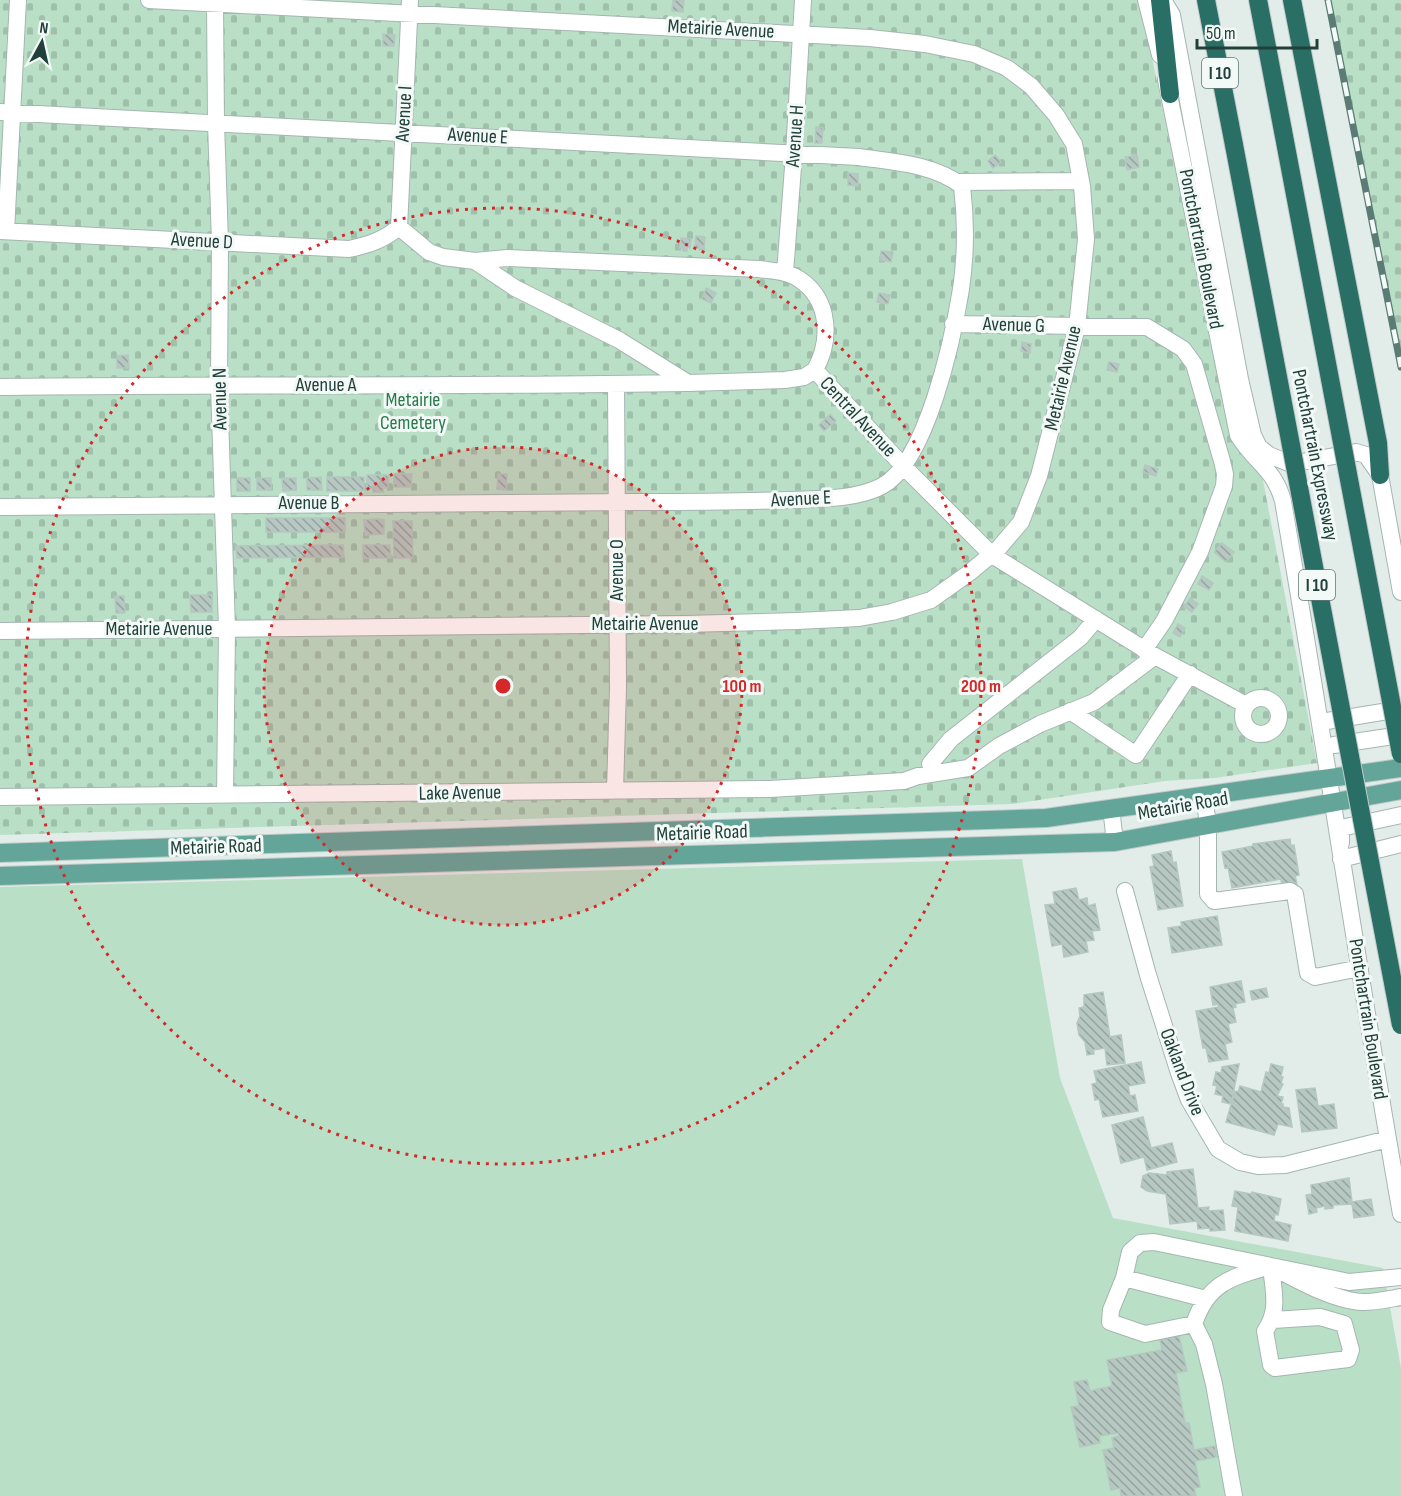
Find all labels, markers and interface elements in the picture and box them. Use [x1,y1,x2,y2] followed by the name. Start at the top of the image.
[12,12,72,72] north arrow
[1197,12,1317,50] scale bar
[667,14,775,44] street label: Metairie Avenue
[38,19,49,39] text: N
[1206,23,1236,44] text: 50 m
[1202,58,1238,88] road number: I 10
[390,85,417,144] street label: Avenue I
[781,104,809,169] street label: Avenue H
[446,122,509,150] street label: Avenue E
[1174,167,1228,331] street label: Pontchartrain Boulevard
[169,227,234,255] street label: Avenue D
[982,312,1045,338] street label: Avenue G
[1039,323,1087,433] street label: Metairie Avenue
[1287,367,1343,543] street label: Pontchartrain Expressway
[207,368,233,431] street label: Avenue N
[815,372,901,462] street label: Central Avenue
[295,373,357,397] street label: Avenue A
[380,388,446,435] park label: Metairie Cemetery
[769,485,832,513] street label: Avenue E
[278,491,340,515] street label: Avenue B
[605,539,629,602] street label: Avenue O
[1299,570,1335,600] road number: I 10
[592,612,698,636] street label: Metairie Avenue
[106,617,212,641] street label: Metairie Avenue
[493,676,513,696] centre of rings
[723,676,762,697] text: 100 m
[961,676,1001,697] text: 200 m
[419,780,501,806] street label: Lake Avenue
[1136,786,1230,826] street label: Metairie Road
[656,819,748,847] street label: Metairie Road
[170,833,262,861] street label: Metairie Road
[1343,937,1393,1101] street label: Pontchartrain Boulevard
[1154,1025,1210,1119] street label: Oakland Drive

